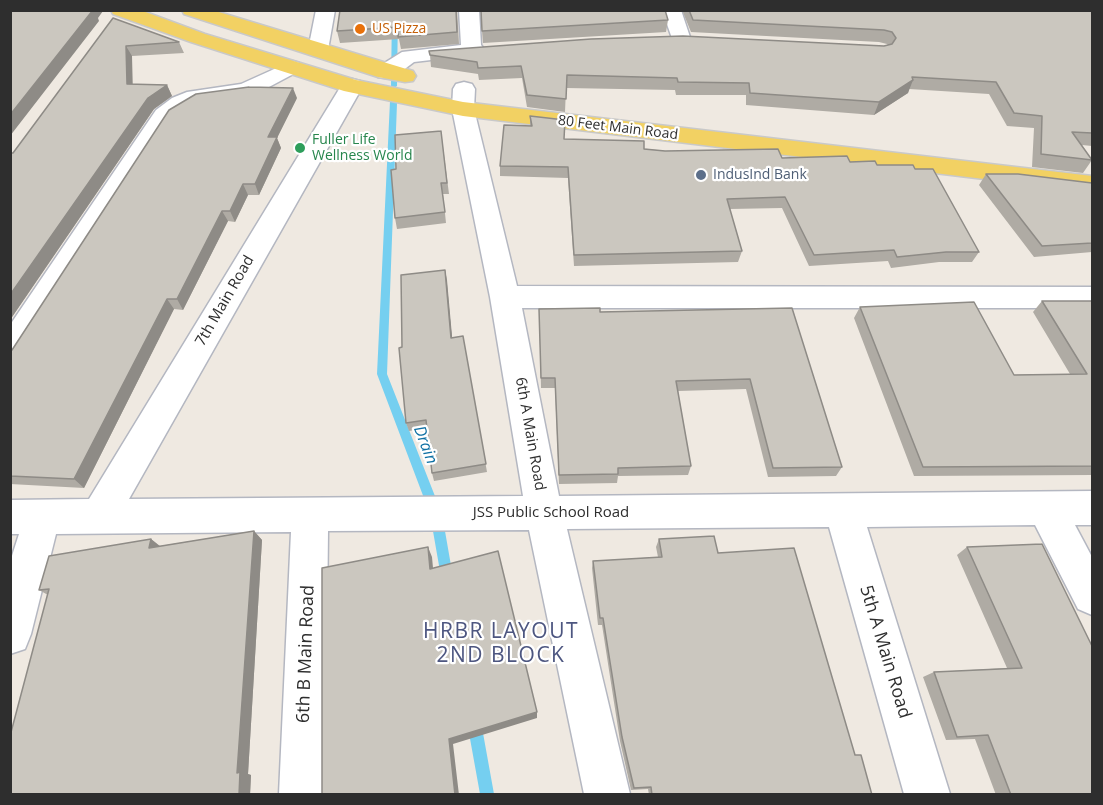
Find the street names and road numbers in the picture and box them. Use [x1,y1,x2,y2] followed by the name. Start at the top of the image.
[557,112,679,144] street label: 80 Feet Main Road
[192,253,258,349] street label: 7th Main Road
[511,376,549,492] street label: 6th A Main Road
[473,504,629,522] street label: JSS Public School Road
[855,583,915,721] street label: 5th A Main Road
[293,585,319,723] street label: 6th B Main Road

